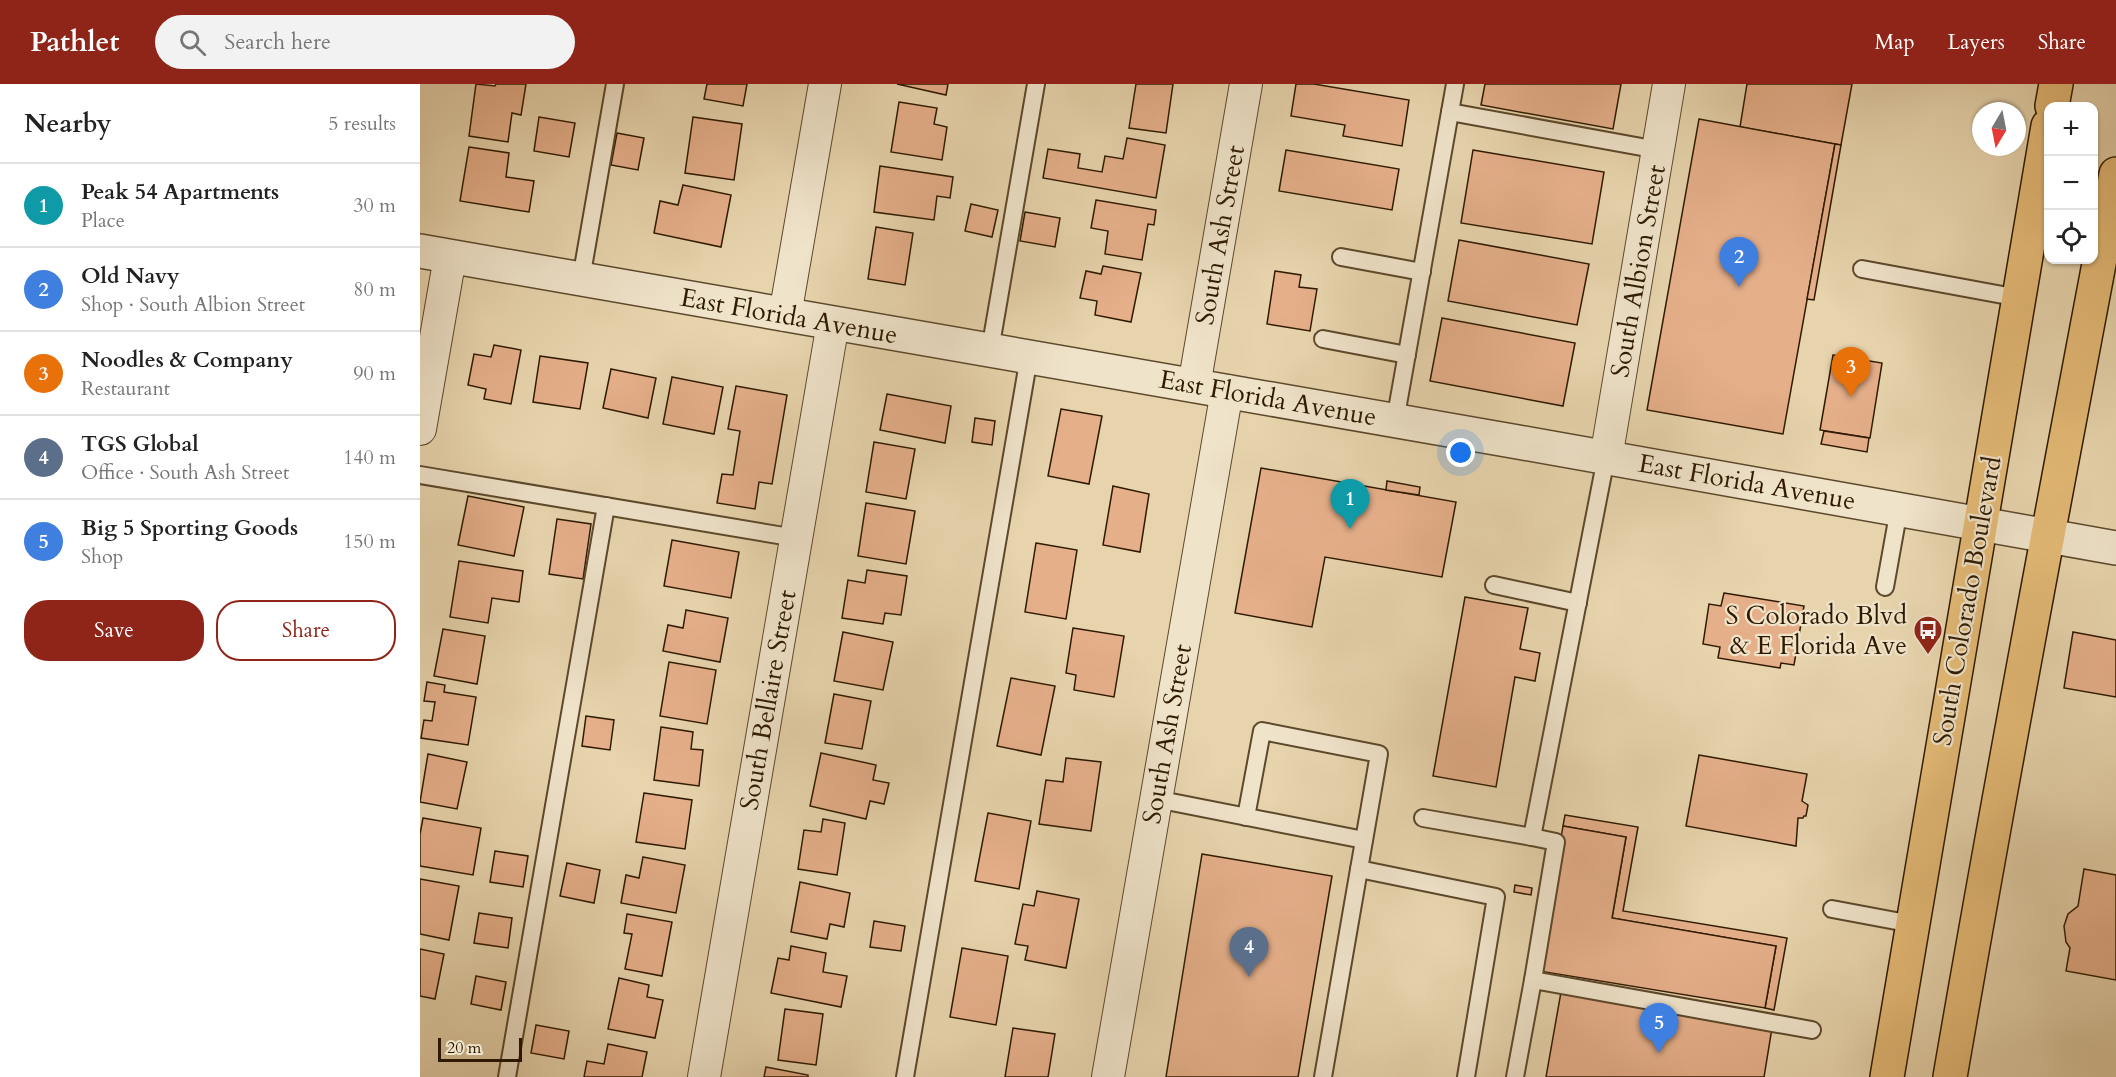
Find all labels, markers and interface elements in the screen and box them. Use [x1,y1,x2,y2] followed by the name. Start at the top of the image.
[155,15,575,69] search box
[30,23,119,61] text: Pathlet
[176,26,209,59] icon: search
[224,27,331,57] text: Search here
[1875,28,1915,57] text: Map
[1948,28,2005,57] text: Layers
[2038,28,2086,57] text: Share
[1972,102,2026,156] north arrow
[2044,102,2098,264] map controls
[2044,102,2098,156] button: +
[24,106,112,141] text: Nearby
[328,110,396,137] text: 5 results
[1187,142,1253,328] street label: South Ash Street
[2044,156,2098,210] button: −
[1602,162,1674,380] street label: South Albion Street
[81,177,279,207] text: Peak 54 Apartments
[38,192,49,219] text: 1
[353,192,396,219] text: 30 m
[81,207,125,234] text: Place
[2044,210,2098,264] button: locate
[1720,238,1758,287] pin: 2
[81,261,179,291] text: Old Navy
[38,276,49,303] text: 2
[353,276,396,303] text: 80 m
[678,280,900,352] street label: East Florida Avenue
[81,291,305,318] text: Shop · South Albion Street
[81,345,293,375] text: Noodles & Company
[1832,348,1870,397] pin: 3
[38,360,49,387] text: 3
[353,360,396,387] text: 90 m
[1157,362,1379,434] street label: East Florida Avenue
[81,375,170,402] text: Restaurant
[81,429,199,459] text: TGS Global
[1446,438,1475,467] your location
[38,444,49,471] text: 4
[343,444,396,471] text: 140 m
[1636,446,1858,518] street label: East Florida Avenue
[1924,453,2010,748] street label: South Colorado Boulevard
[81,459,289,486] text: Office · South Ash Street
[1330,480,1370,529] pin: 1
[81,513,298,543] text: Big 5 Sporting Goods
[38,528,49,555] text: 5
[343,528,396,555] text: 150 m
[81,543,123,570] text: Shop
[731,587,805,813] street label: South Bellaire Street
[1726,598,1907,663] place label: S Colorado Blvd & E Florida Ave
[24,600,204,661] button: Save
[216,600,396,661] button: Share
[1912,614,1944,656] bus stop icon: S Colorado Blvd & E Florida Ave
[1134,641,1200,827] street label: South Ash Street
[1230,928,1268,977] pin: 4
[1640,1004,1678,1053] pin: 5
[438,1035,522,1062] scale bar
[447,1037,481,1059] text: 20 m

